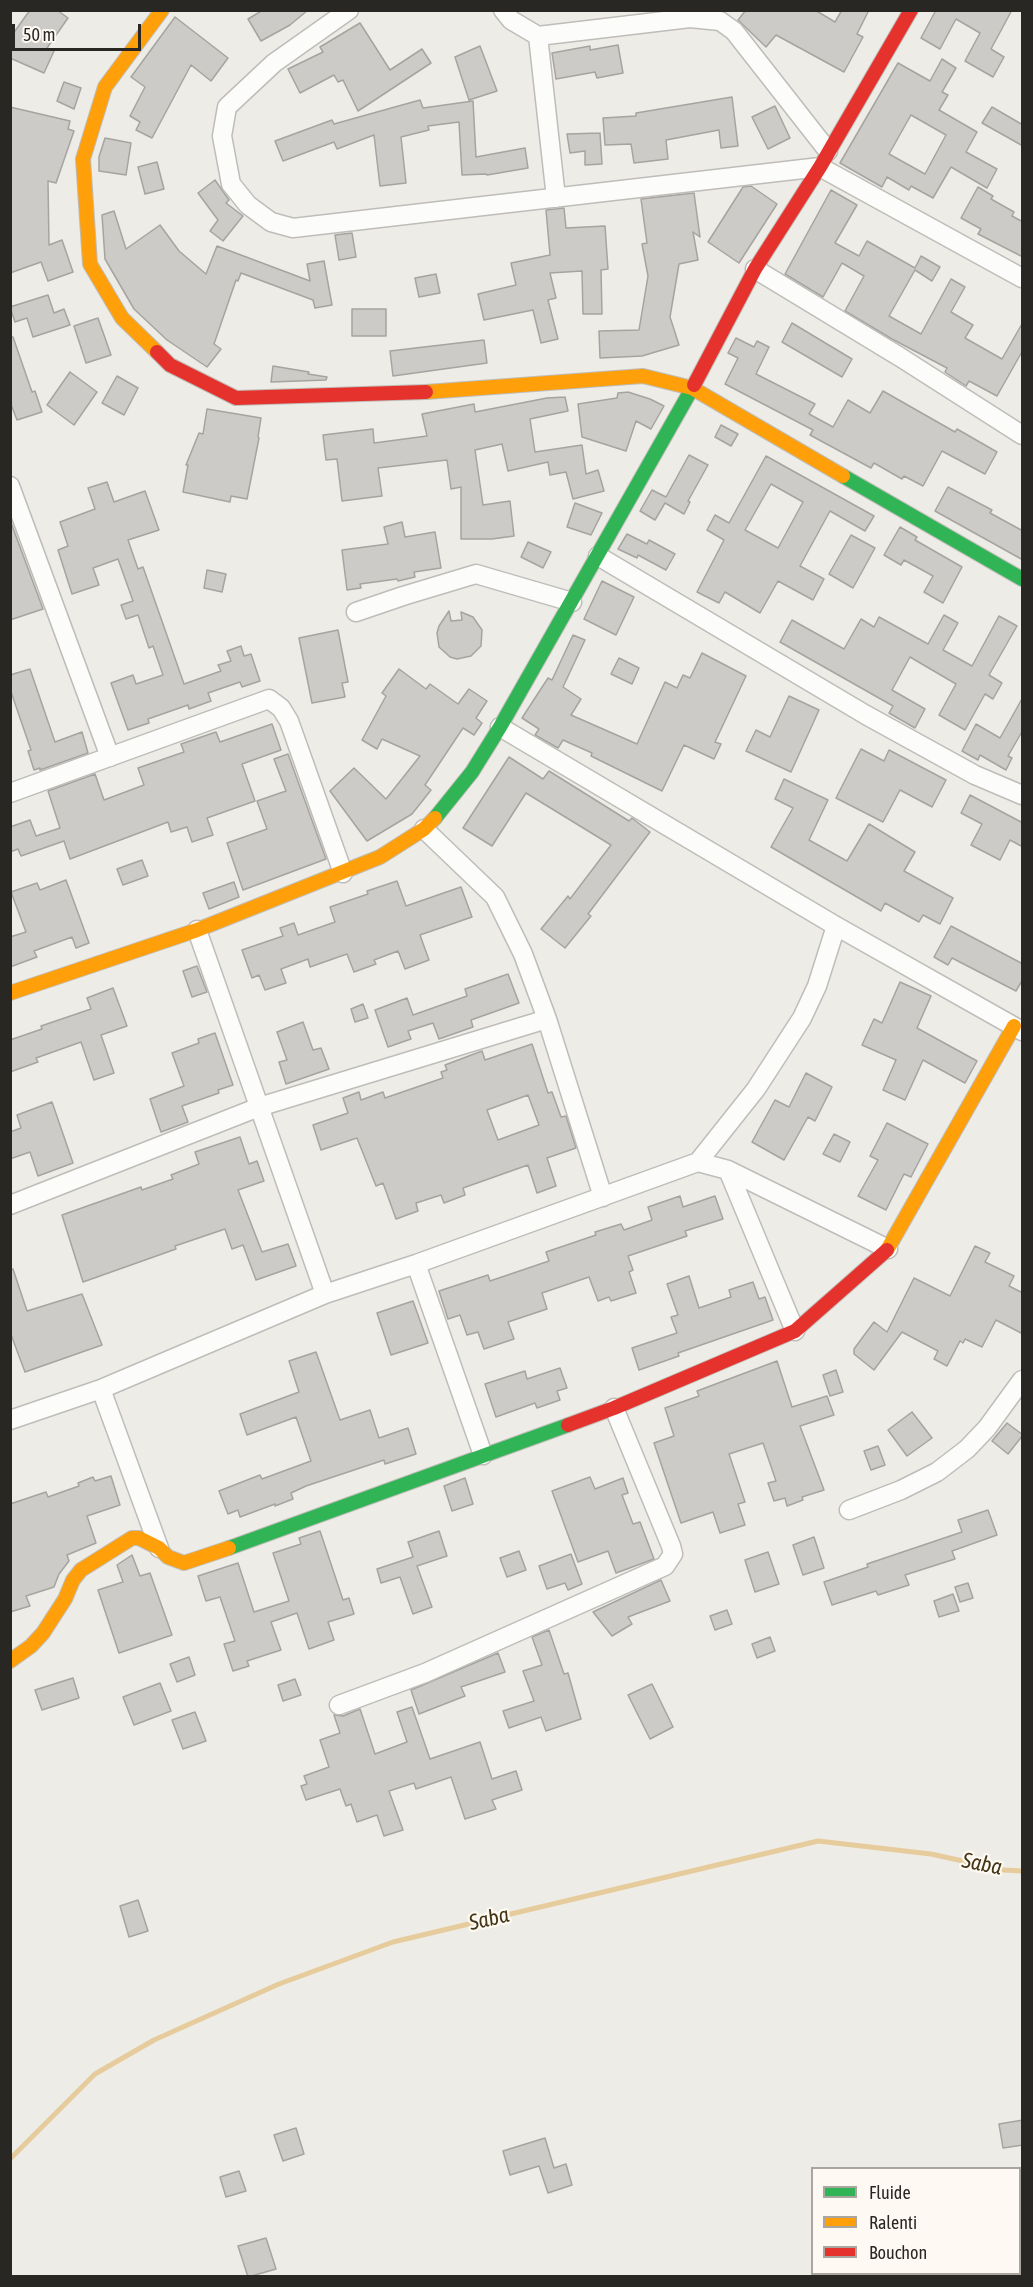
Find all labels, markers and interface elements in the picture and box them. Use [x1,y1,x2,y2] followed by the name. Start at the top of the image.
[15,12,144,50] scale bar
[23,24,55,45] text: 50 m
[960,1847,1004,1881] water label: Saba
[466,1902,512,1936] water label: Saba
[811,2167,1021,2275] legend
[869,2182,911,2203] text: Fluide
[869,2212,917,2233] text: Ralenti
[869,2242,927,2263] text: Bouchon

